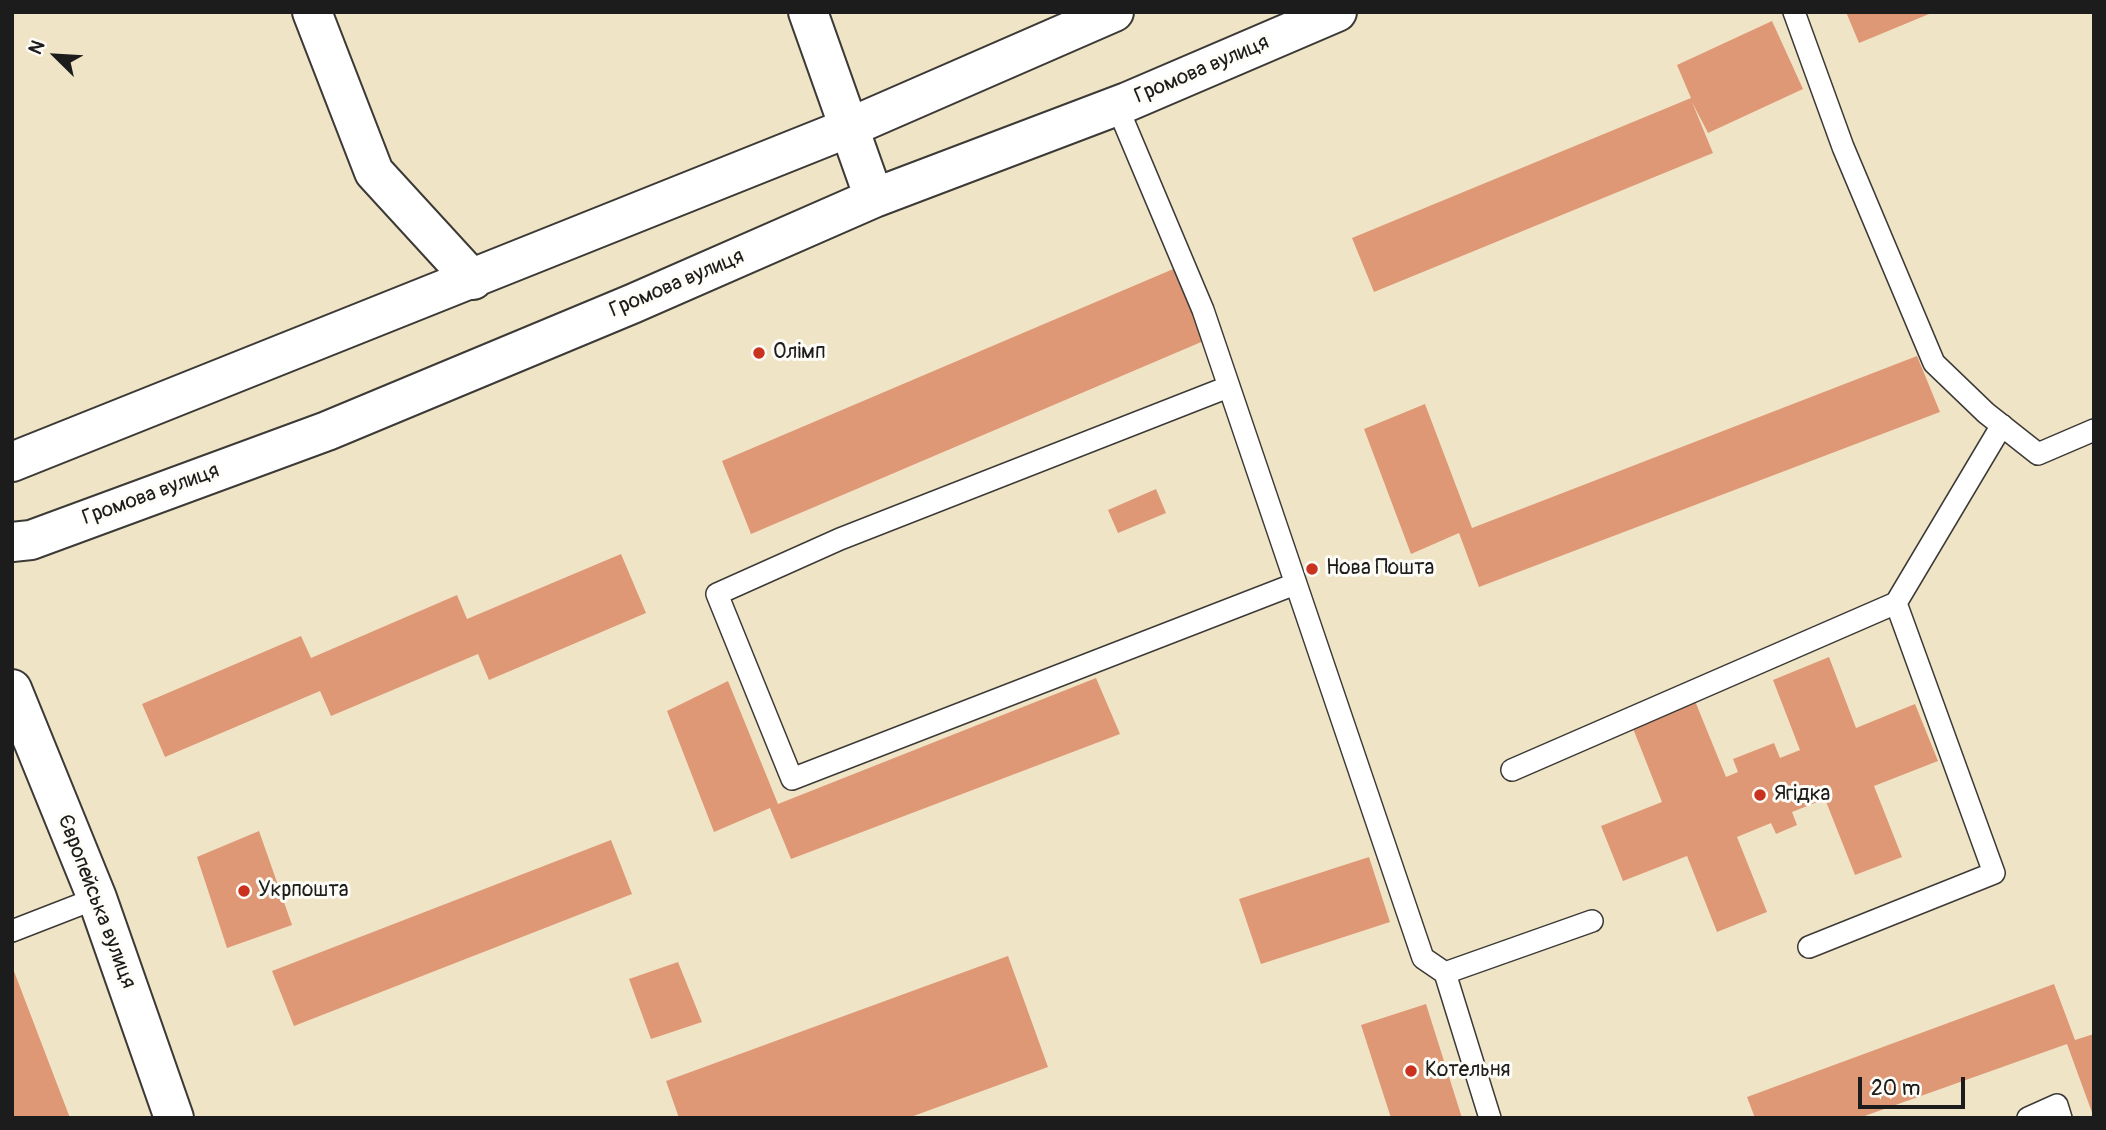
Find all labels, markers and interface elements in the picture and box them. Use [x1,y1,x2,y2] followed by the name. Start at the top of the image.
[21,21,91,91] north arrow
[1131,30,1273,110] street label: Громова вулиця
[23,37,50,58] text: N
[606,244,748,324] street label: Громова вулиця
[773,340,826,366] place label: Олімп
[751,345,767,361] marker: Олімп
[79,459,223,531] street label: Громова вулиця
[1326,556,1434,582] place label: Нова Пошта
[1304,561,1320,577] marker: Нова Пошта
[1774,782,1830,808] place label: Ягідка
[1752,787,1768,803] marker: Ягідка
[51,812,141,992] street label: Європейська вулиця
[258,878,348,904] place label: Укрпошта
[236,883,252,899] marker: Укрпошта
[1425,1058,1510,1084] place label: Котельня
[1403,1063,1419,1079] marker: Котельня
[1861,1064,1968,1108] scale bar
[1871,1075,1920,1102] text: 20 m

